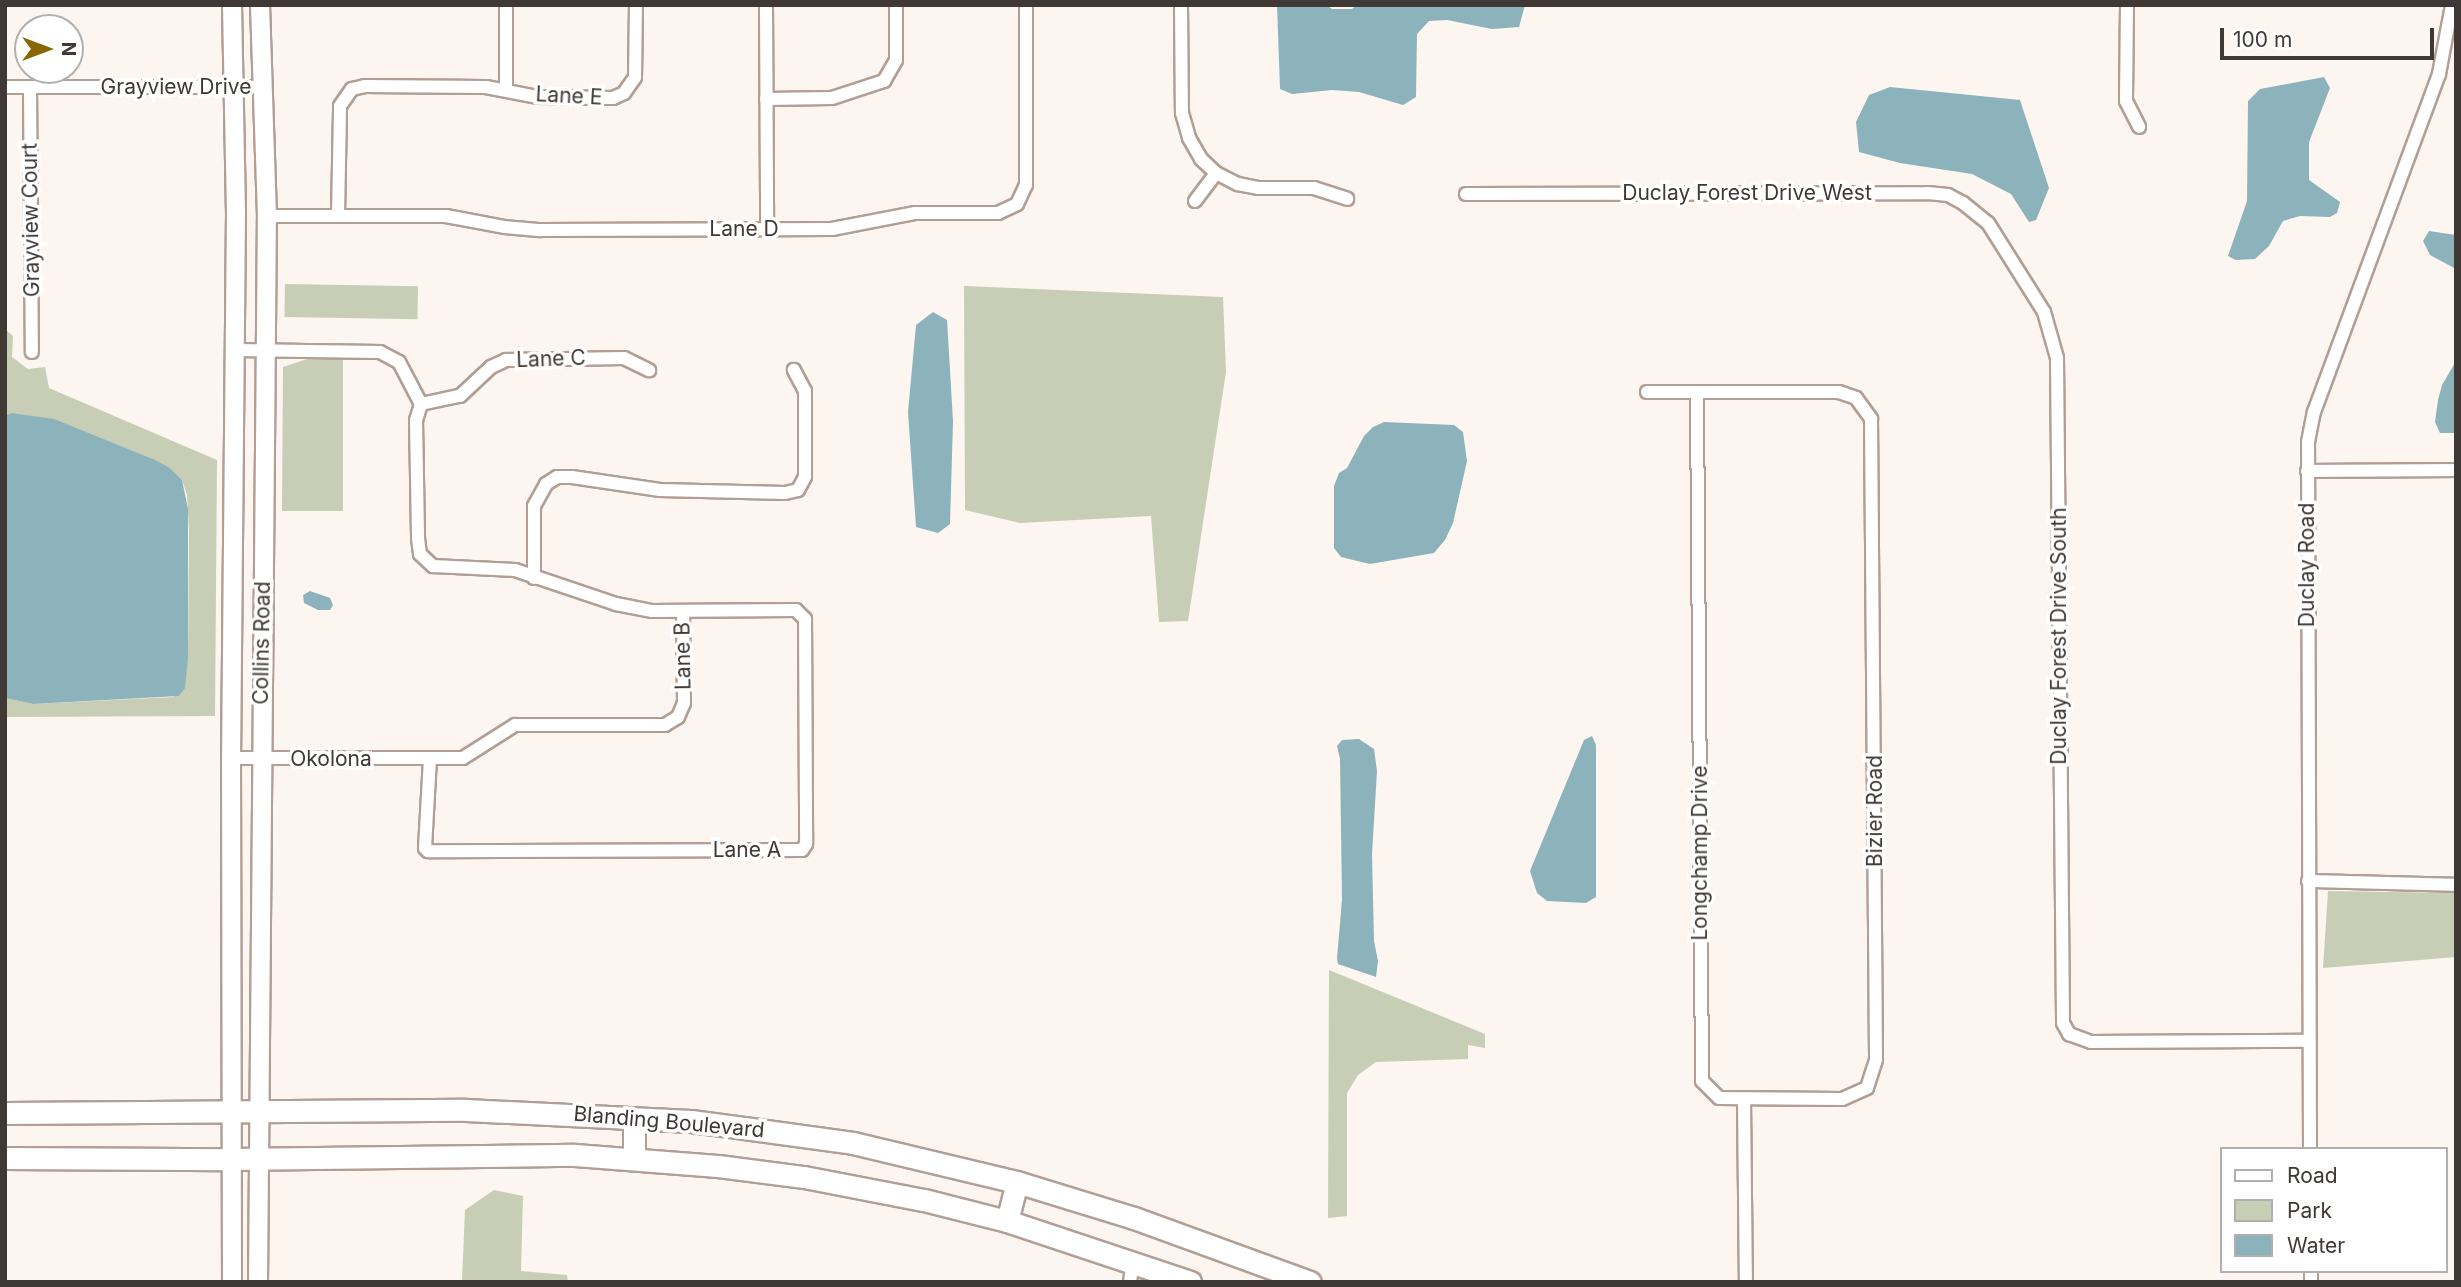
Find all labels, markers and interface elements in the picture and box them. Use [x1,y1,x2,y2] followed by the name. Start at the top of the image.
[14,14,84,84] north arrow
[2223,14,2436,58] scale bar
[2233,27,2292,52] text: 100 m
[57,42,80,56] text: N
[101,74,251,100] street label: Grayview Drive
[535,82,603,110] street label: Lane E
[17,143,45,297] street label: Grayview Court
[1622,180,1872,206] street label: Duclay Forest Drive West
[709,216,779,242] street label: Lane D
[516,345,586,373] street label: Lane C
[2294,503,2320,627] street label: Duclay Road
[2046,507,2072,765] street label: Duclay Forest Drive South
[248,581,276,705] street label: Collins Road
[670,622,696,690] street label: Lane B
[290,746,372,772] street label: Okolona
[1862,755,1888,867] street label: Bizier Road
[1687,765,1713,941] street label: Longchamp Drive
[713,837,781,863] street label: Lane A
[572,1101,766,1143] street label: Blanding Boulevard
[2220,1147,2447,1273] legend
[2287,1163,2338,1188] text: Road
[2287,1198,2332,1223] text: Park
[2287,1233,2345,1258] text: Water

